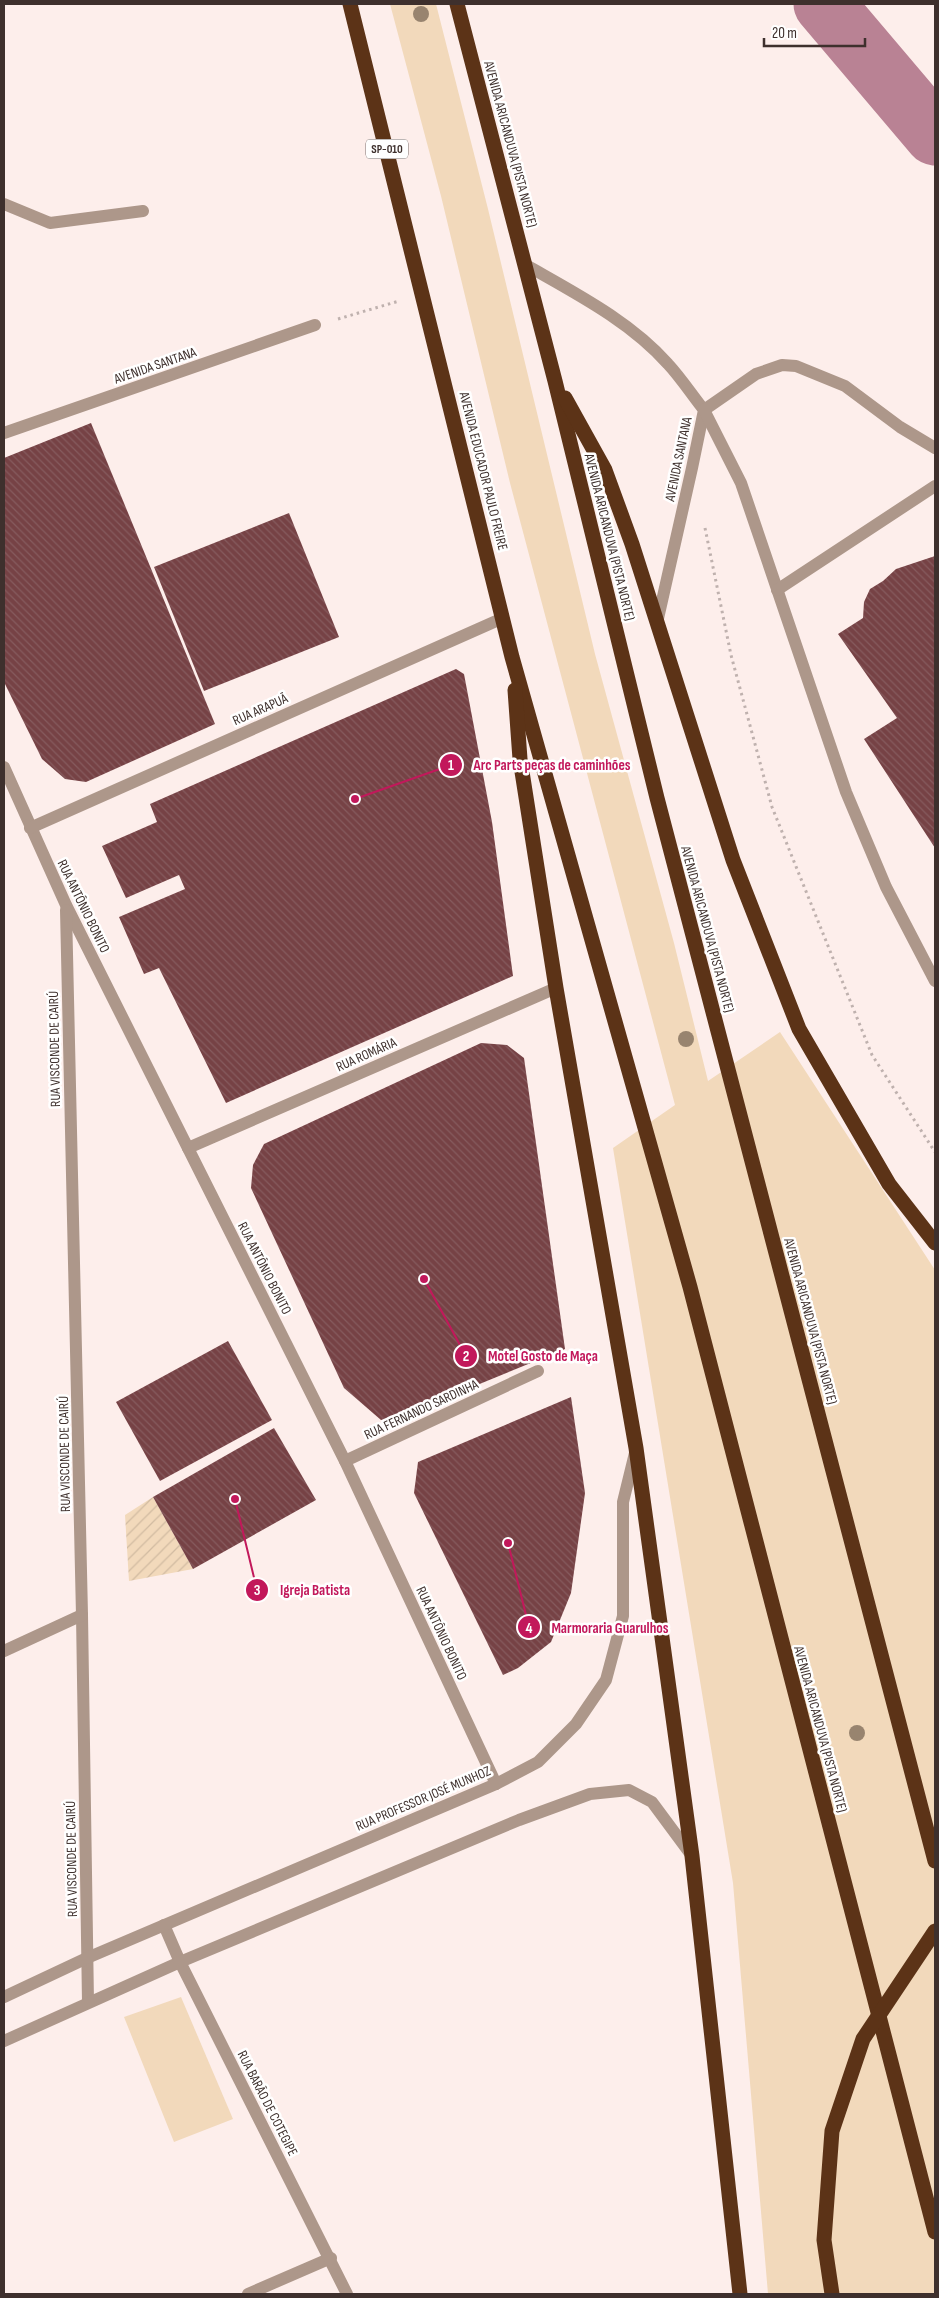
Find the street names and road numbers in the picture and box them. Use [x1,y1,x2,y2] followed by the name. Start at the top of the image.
[480,58,541,229] street label: AVENIDA ARICANDUVA (PISTA NORTE)
[366,140,408,158] road number: SP-010
[111,343,199,388] street label: AVENIDA SANTANA
[455,389,511,552] street label: AVENIDA EDUCADOR PAULO FREIRE
[661,414,696,504] street label: AVENIDA SANTANA
[580,451,639,622] street label: AVENIDA ARICANDUVA (PISTA NORTE)
[230,689,291,729] street label: RUA ARAPUÃ
[677,843,738,1014] street label: AVENIDA ARICANDUVA (PISTA NORTE)
[54,857,113,956] street label: RUA ANTÔNIO BONITO
[45,991,64,1107] street label: RUA VISCONDE DE CAIRÚ
[333,1033,400,1075] street label: RUA ROMÁRIA
[234,1219,295,1317] street label: RUA ANTÔNIO BONITO
[780,1235,841,1406] street label: AVENIDA ARICANDUVA (PISTA NORTE)
[361,1375,482,1443] street label: RUA FERNANDO SARDINHA
[55,1396,74,1512] street label: RUA VISCONDE DE CAIRÚ
[412,1584,471,1683] street label: RUA ANTÔNIO BONITO
[790,1643,851,1814] street label: AVENIDA ARICANDUVA (PISTA NORTE)
[353,1762,493,1835] street label: RUA PROFESSOR JOSÉ MUNHOZ
[62,1801,81,1917] street label: RUA VISCONDE DE CAIRÚ
[234,2048,302,2159] street label: RUA BARÃO DE COTEGIPE

